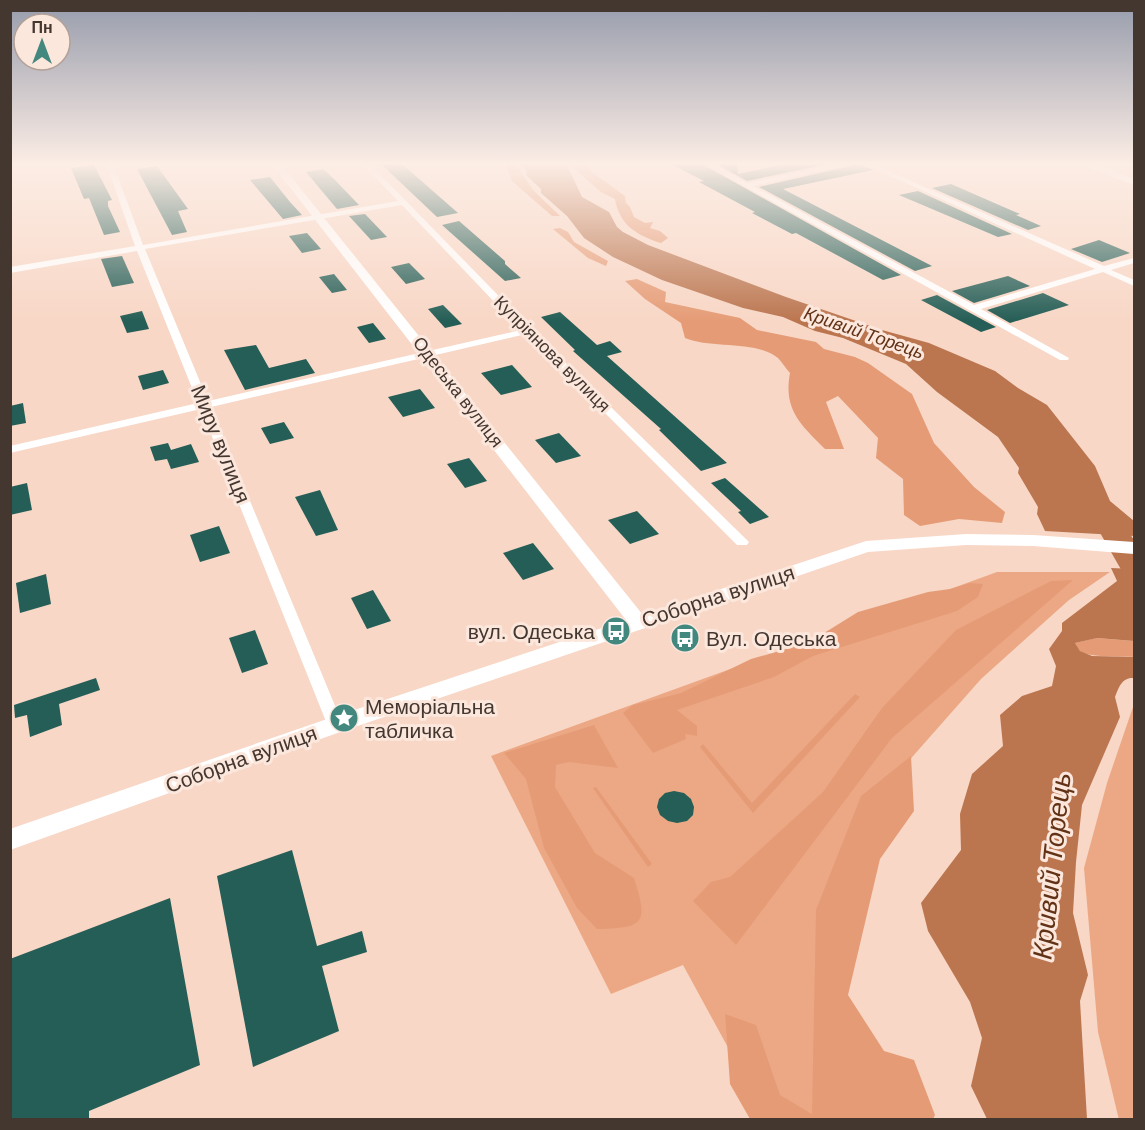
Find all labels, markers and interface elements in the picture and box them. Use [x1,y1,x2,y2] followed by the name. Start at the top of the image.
[12,12,72,72] north arrow
[31,19,53,36] text: Пн
[490,292,614,416] street label: Купріянова вулиця
[802,303,926,363] water label: Кривий Торець
[409,333,507,451] street label: Одеська вулиця
[187,382,255,506] street label: Миру вулиця
[639,560,797,632] street label: Соборна вулиця
[600,615,632,647] bus stop icon: вул. Одеська
[468,620,595,643] place label: вул. Одеська
[669,622,701,654] bus stop icon: Вул. Одеська
[706,627,837,650] place label: Вул. Одеська
[365,695,495,742] place label: Меморіальна табличка
[328,702,360,734] place icon: Меморіальна табличка
[162,721,320,797] street label: Соборна вулиця
[1027,771,1077,961] water label: Кривий Торець

